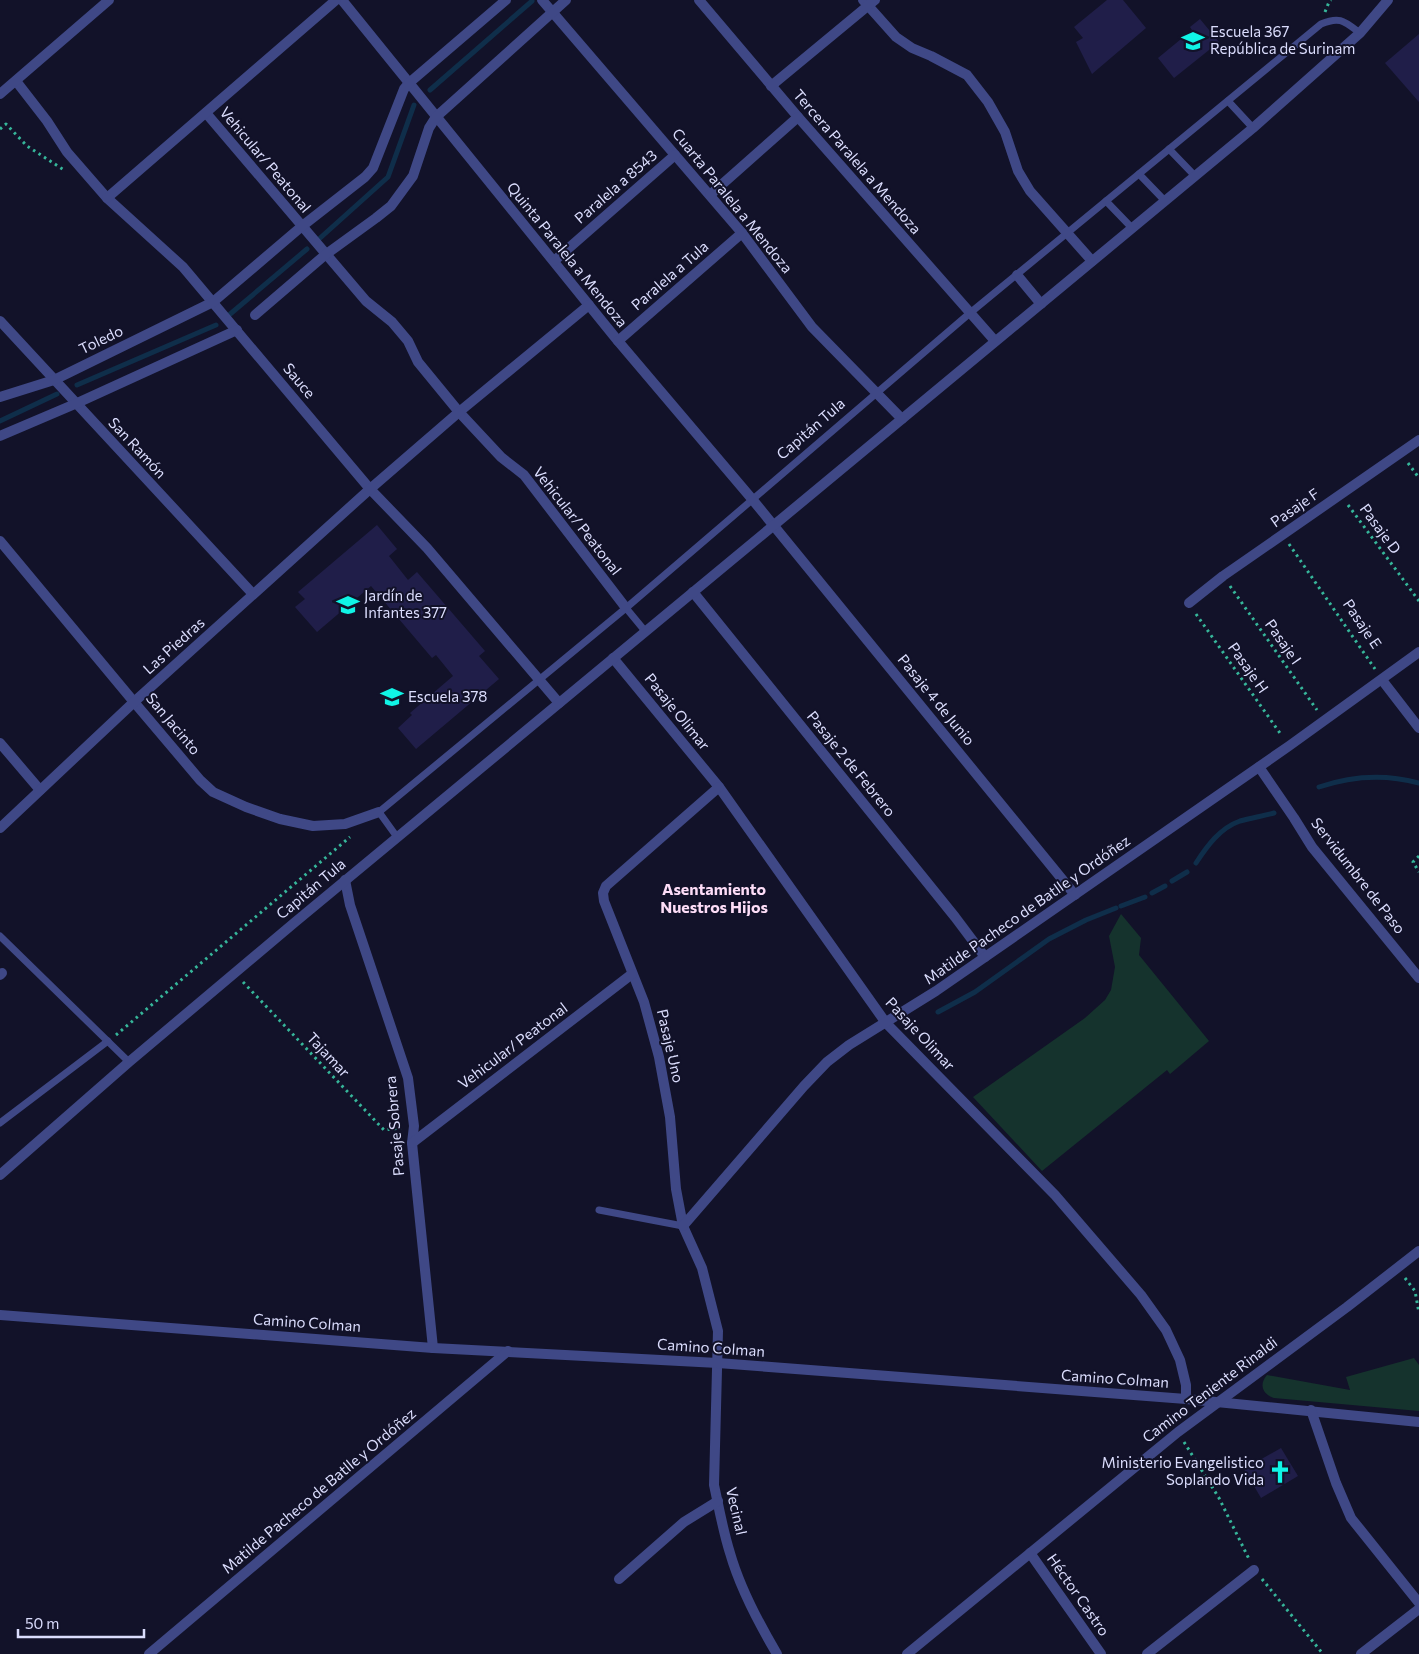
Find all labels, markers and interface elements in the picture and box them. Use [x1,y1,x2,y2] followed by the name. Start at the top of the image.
[1210,22,1355,57] place label: Escuela 367 República de Surinam
[1180,28,1206,54] school or university icon: Escuela 367 República de Surinam
[790,85,925,237] street label: Tercera Paralela a Mendoza
[216,103,315,216] street label: Vehicular/ Peatonal
[669,124,797,276] street label: Cuarta Paralela a Mendoza
[570,146,660,227] street label: Paralela a 8543
[504,178,632,331] street label: Quinta Paralela a Mendoza
[627,237,712,314] street label: Paralela a Tula
[76,321,126,357] street label: Toledo
[280,359,320,402] street label: Sauce
[772,394,848,463] street label: Capitán Tula
[105,413,170,481] street label: San Ramón
[530,463,626,578] street label: Vehicular/ Peatonal
[1267,484,1322,530] street label: Pasaje F
[1357,500,1405,557] street label: Pasaje D
[364,586,447,621] place label: Jardín de Infantes 377
[335,592,361,618] school or university icon: Jardín de Infantes 377
[1340,595,1386,652] street label: Pasaje E
[139,613,208,678] street label: Las Piedras
[1262,615,1306,667] street label: Pasaje I
[1225,639,1273,696] street label: Pasaje H
[895,650,979,749] street label: Pasaje 4 de Junio
[641,669,714,753] street label: Pasaje Olimar
[379,684,405,710] school or university icon: Escuela 378
[408,687,487,705] place label: Escuela 378
[143,689,205,758] street label: San Jacinto
[804,707,900,820] street label: Pasaje 2 de Febrero
[1308,814,1410,937] street label: Servidumbre de Paso
[920,831,1133,988] street label: Matilde Pacheco de Batlle y Ordóñez
[272,854,349,922] street label: Capitán Tula
[660,879,768,916] district label: Asentamiento Nuestros Hijos
[882,993,959,1074] street label: Pasaje Olimar
[454,998,571,1092] street label: Vehicular/ Peatonal
[654,1007,688,1084] street label: Pasaje Uno
[303,1028,354,1080] street label: Tajamar
[381,1075,407,1177] street label: Pasaje Sobrera
[253,1309,362,1335] street label: Camino Colman
[1138,1333,1280,1446] street label: Camino Teniente Rinaldi
[657,1334,766,1360] street label: Camino Colman
[1061,1365,1170,1391] street label: Camino Colman
[218,1404,419,1577] street label: Matilde Pacheco de Batlle y Ordóñez
[1102,1453,1264,1488] place label: Ministerio Evangelistico Soplando Vida
[1267,1459,1293,1485] church icon: Ministerio Evangelistico Soplando Vida
[723,1485,751,1537] street label: Vecinal
[1044,1550,1114,1639] street label: Héctor Castro
[18,1606,144,1638] scale bar
[25,1614,59,1632] text: 50 m

